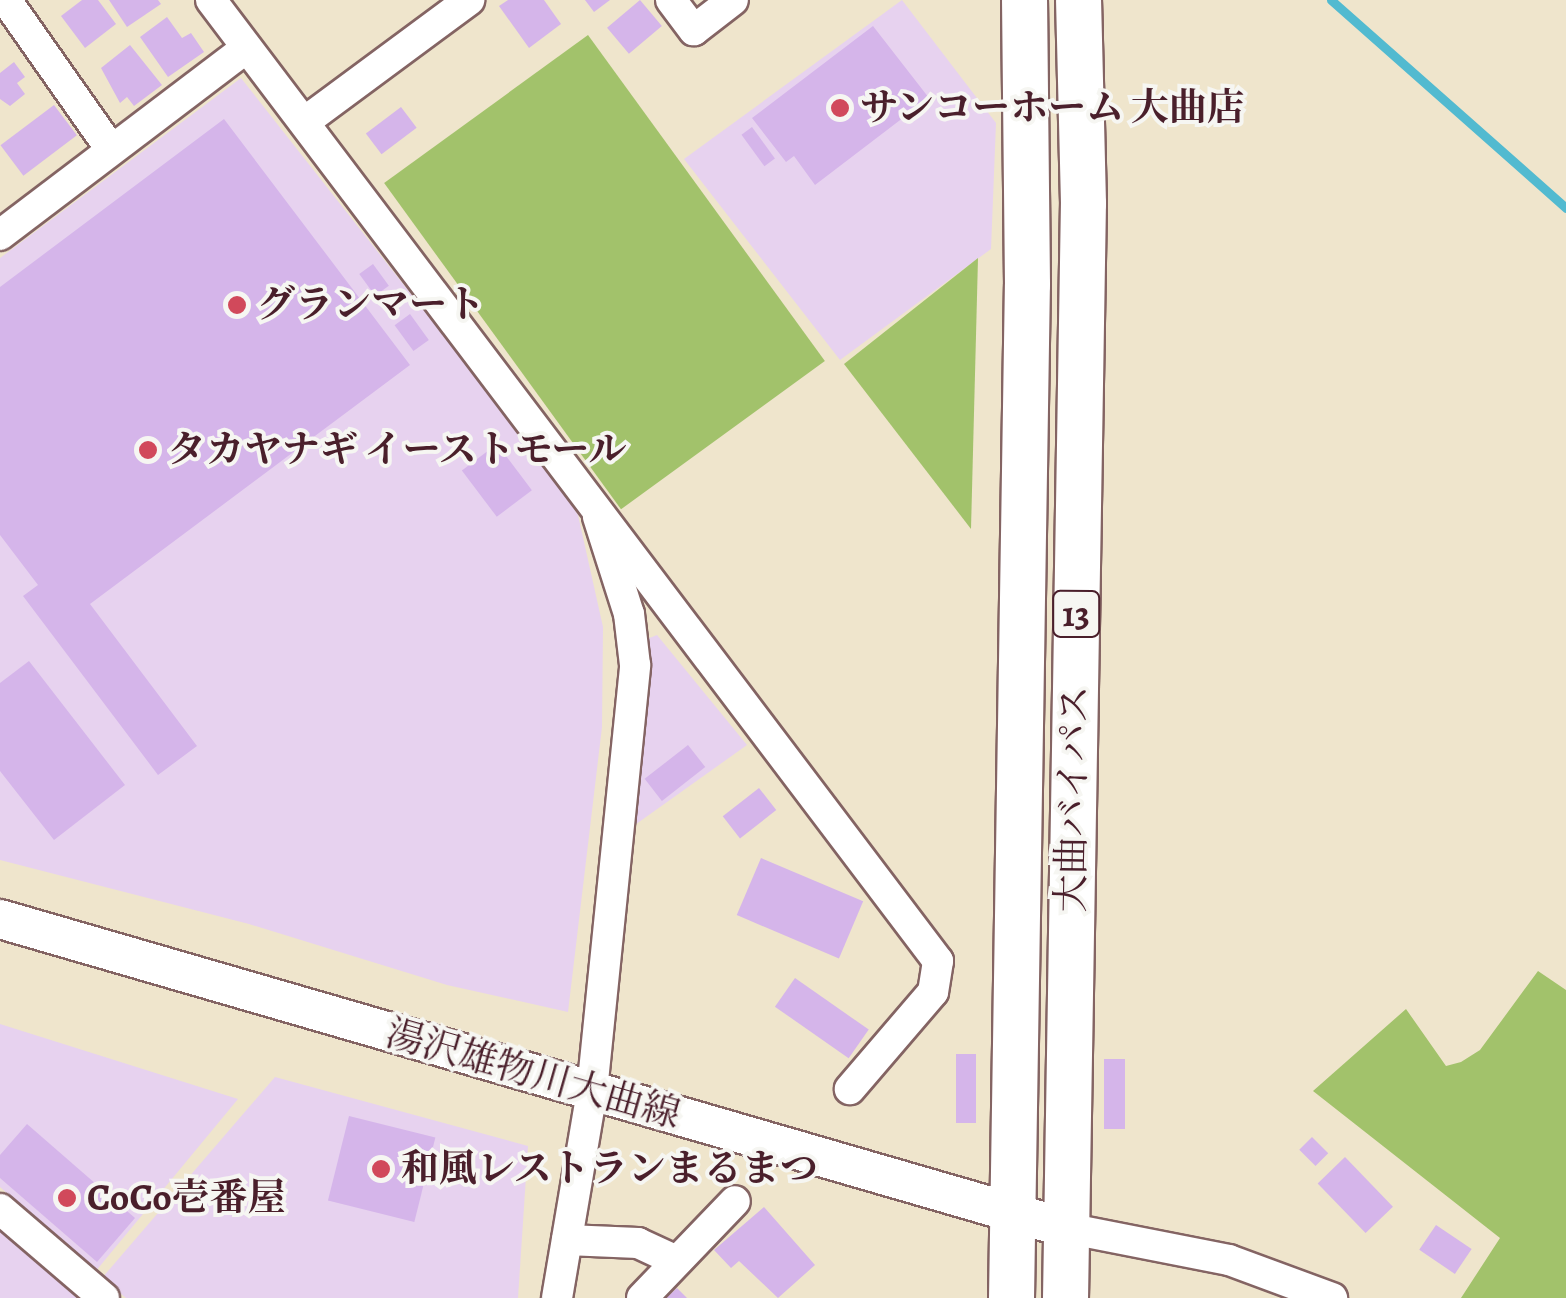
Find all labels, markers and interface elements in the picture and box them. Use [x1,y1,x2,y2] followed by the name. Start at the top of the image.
[860,85,1247,131] place label: サンコーホーム 大曲店
[829,97,851,119] marker: サンコーホーム 大曲店
[257,282,485,328] place label: グランマート
[226,294,248,316] marker: グランマート
[168,427,629,473] place label: タカヤナギ イーストモール
[137,439,159,461] marker: タカヤナギ イーストモール
[1051,584,1101,644] road number: 13
[1048,685,1098,913] street label: 大曲バイパス
[381,1010,685,1138] street label: 湯沢雄物川大曲線
[401,1146,819,1192] place label: 和風レストランまるまつ
[370,1158,392,1180] marker: 和風レストランまるまつ
[87,1175,286,1221] place label: CoCo壱番屋
[56,1187,78,1209] marker: CoCo壱番屋

